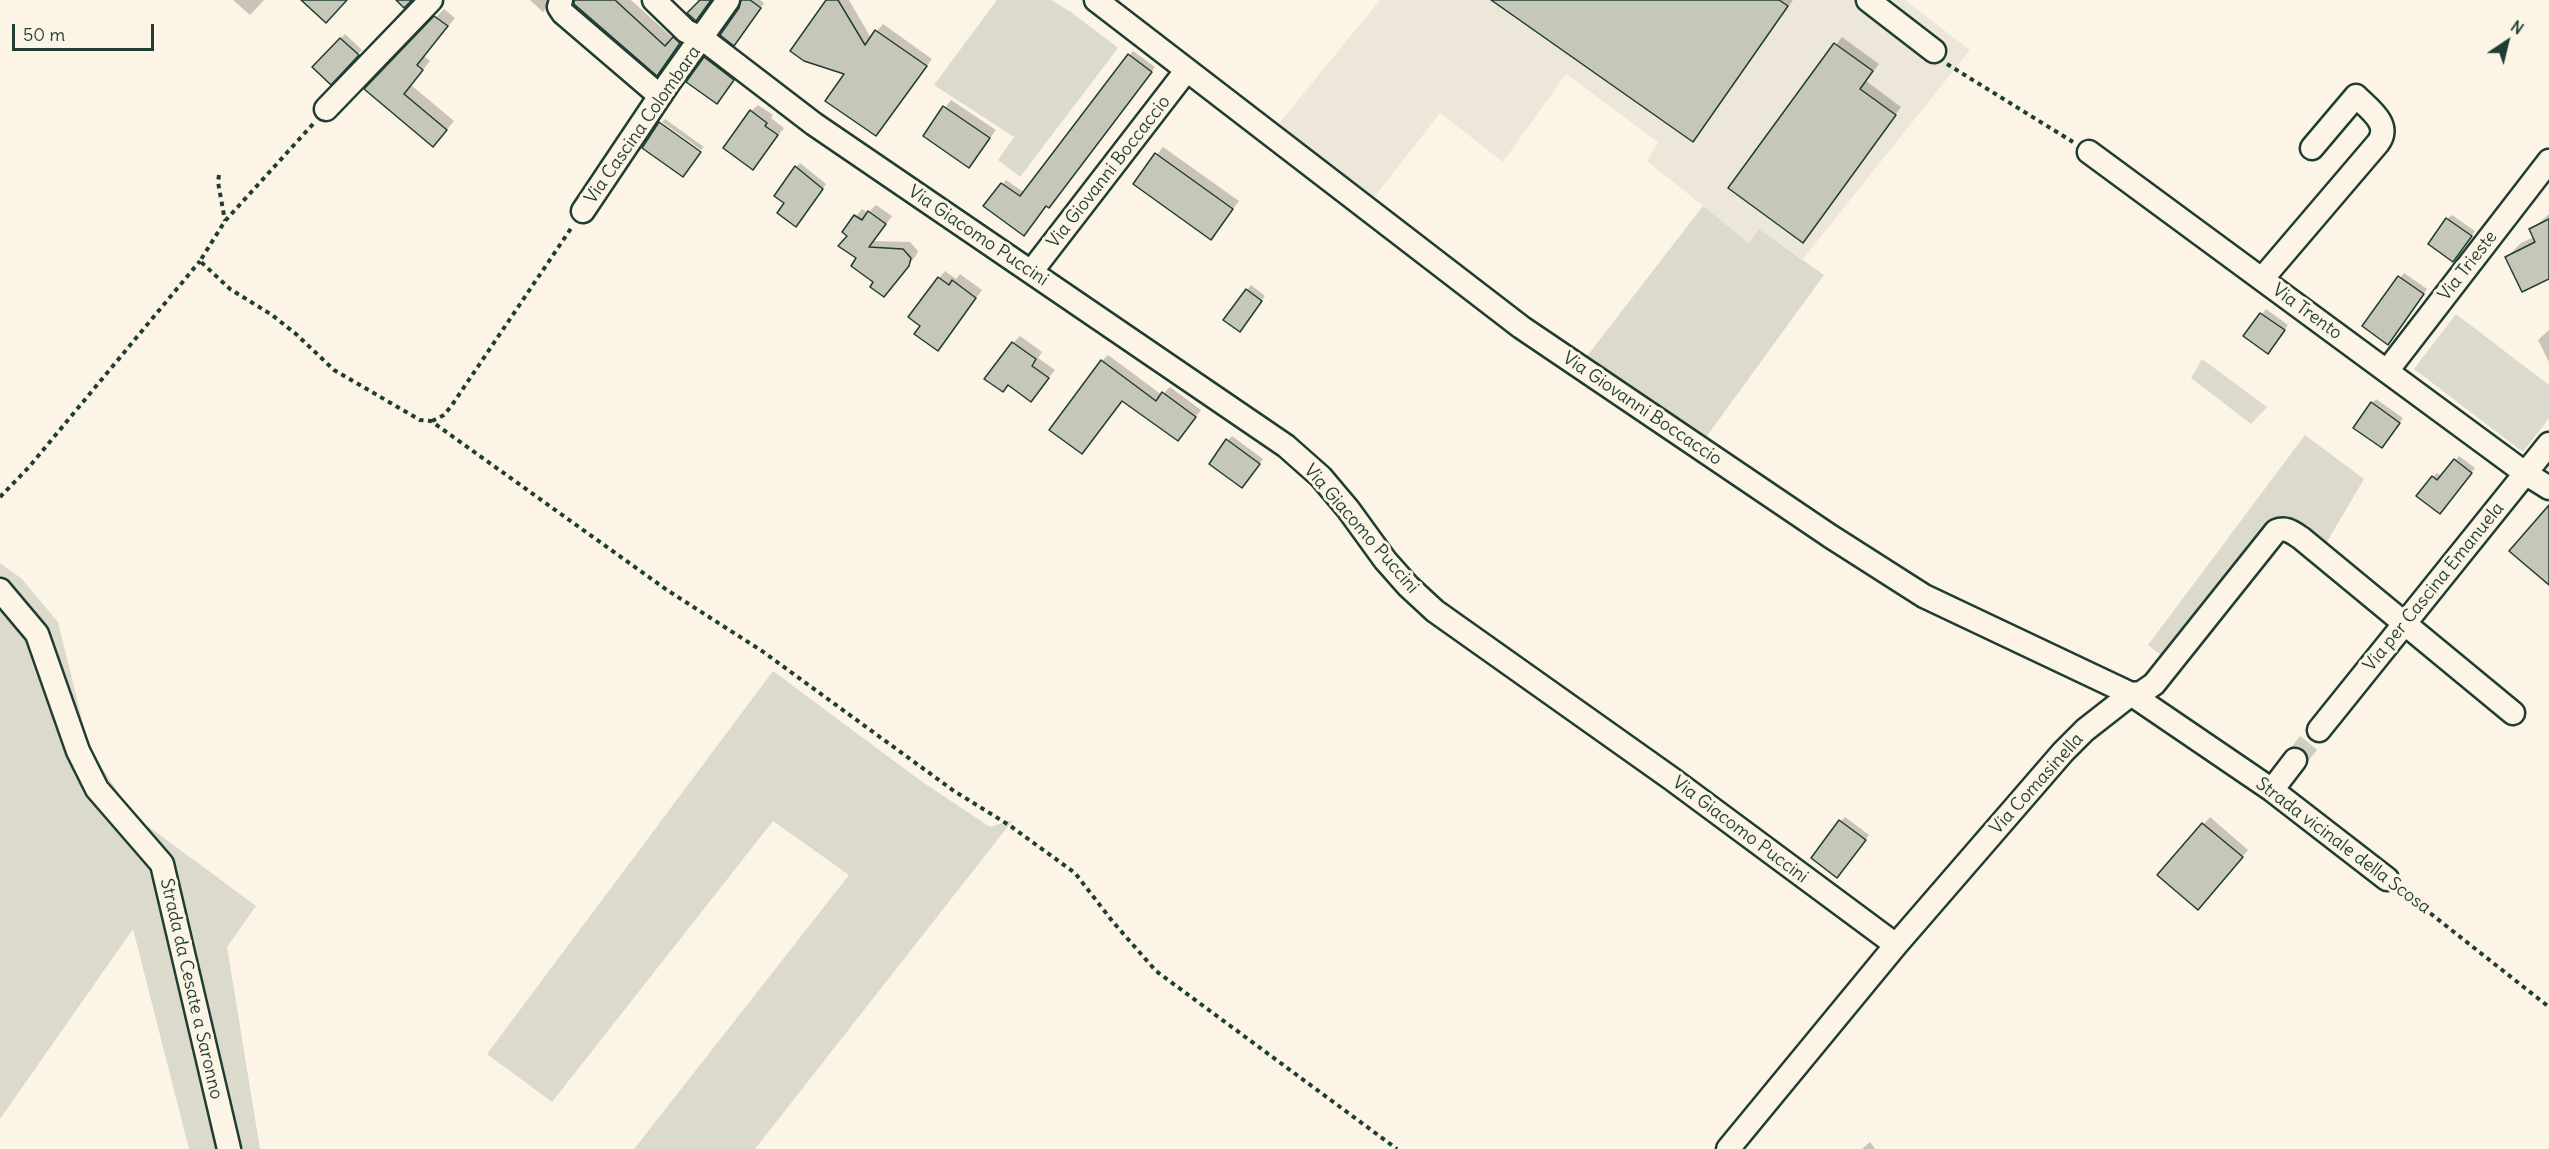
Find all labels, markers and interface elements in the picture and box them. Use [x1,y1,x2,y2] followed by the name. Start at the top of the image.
[15,12,158,50] scale bar
[2477,12,2537,72] north arrow
[2507,16,2528,39] text: N
[23,23,65,46] text: 50 m
[580,42,706,208] street label: Via Cascina Colombara
[1043,91,1175,253] street label: Via Giovanni Boccaccio
[904,181,1052,291] street label: Via Giacomo Puccini
[2434,227,2502,305] street label: Via Trieste
[2268,279,2346,345] street label: Via Trento
[1558,348,1726,470] street label: Via Giovanni Boccaccio
[1299,460,1423,598] street label: Via Giacomo Puccini
[2359,498,2509,676] street label: Via per Cascina Emanuela
[1986,729,2088,839] street label: Via Comasinella
[1668,772,1812,888] street label: Via Giacomo Puccini
[2251,773,2435,919] street label: Strada vicinale della Scosa
[155,877,227,1101] street label: Strada da Cesate a Saronno

